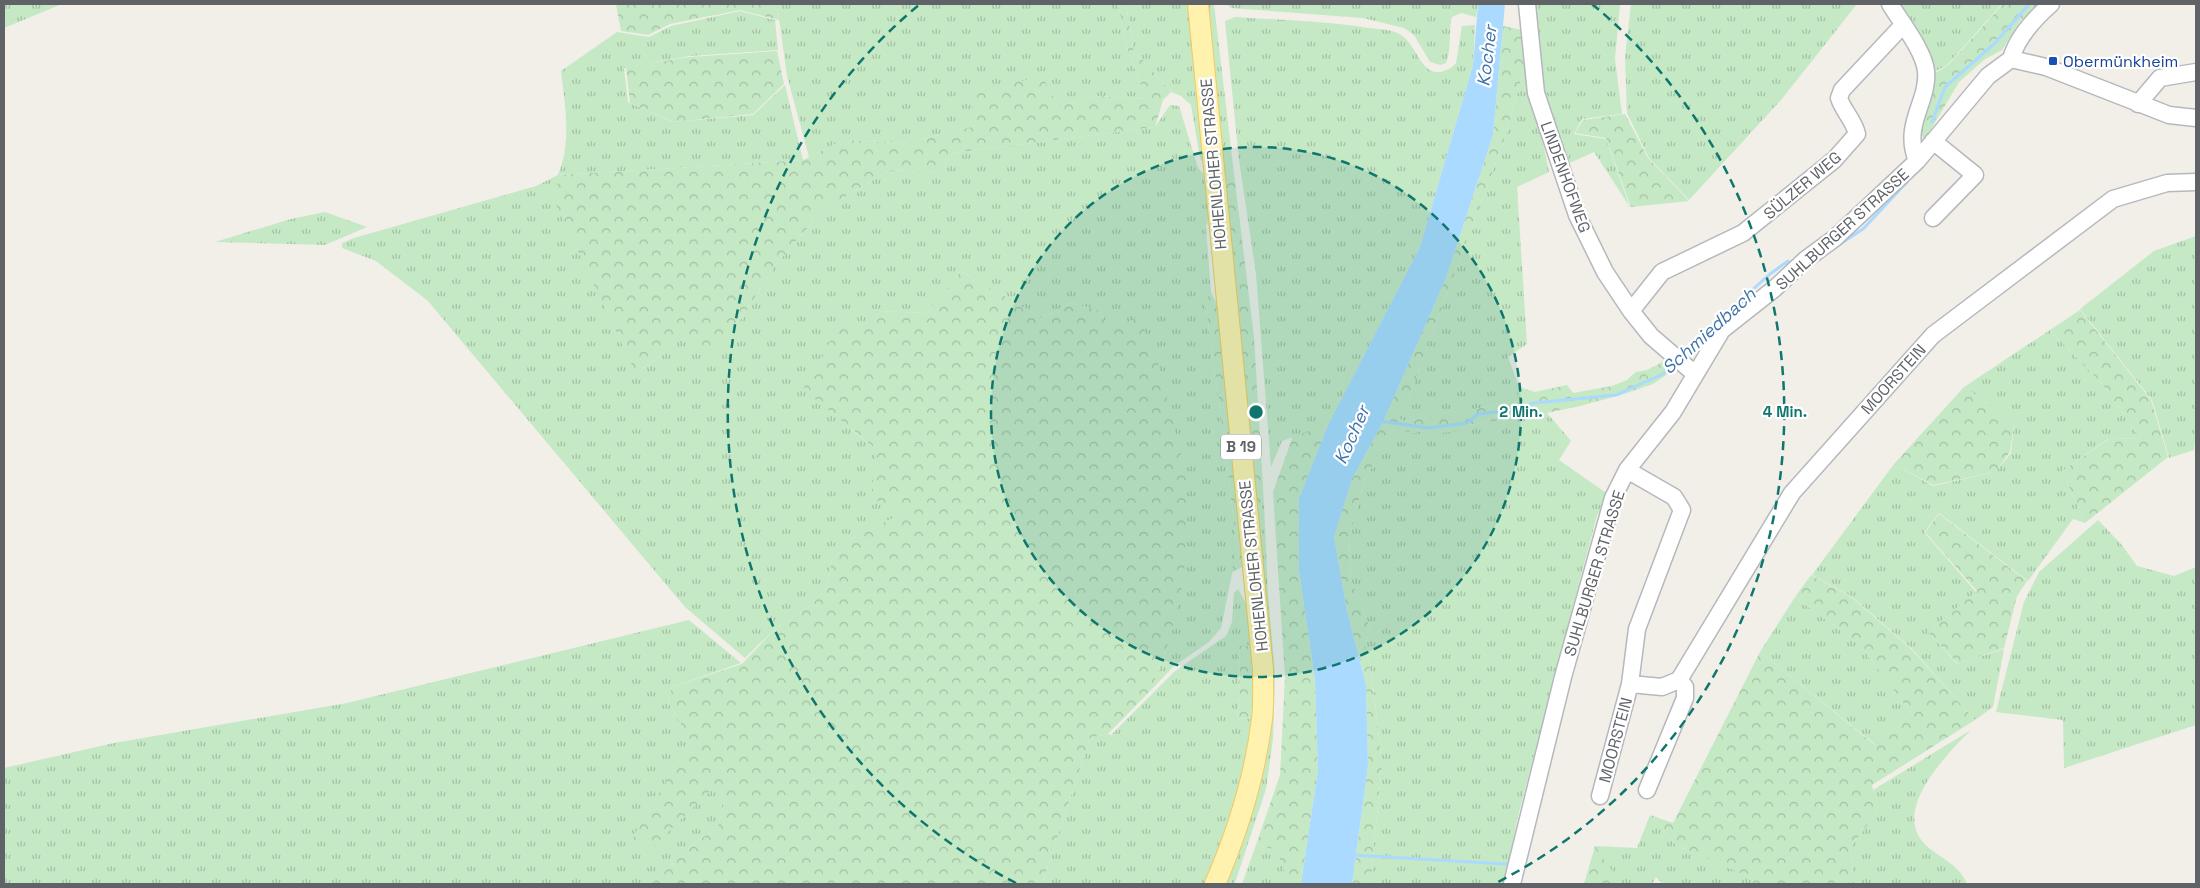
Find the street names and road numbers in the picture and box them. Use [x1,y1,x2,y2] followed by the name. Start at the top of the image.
[1196,78,1231,250] street label: HOHENLOHER STRASSE
[1536,119,1595,236] street label: LINDENHOFWEG
[1759,147,1845,224] street label: SÜLZER WEG
[1771,164,1913,295] street label: SUHLBURGER STRASSE
[1856,340,1930,419] street label: MOORSTEIN
[1221,434,1261,460] road number: B 19
[1234,479,1273,652] street label: HOHENLOHER STRASSE
[1559,488,1630,659] street label: SUHLBURGER STRASSE
[1594,695,1637,785] street label: MOORSTEIN

